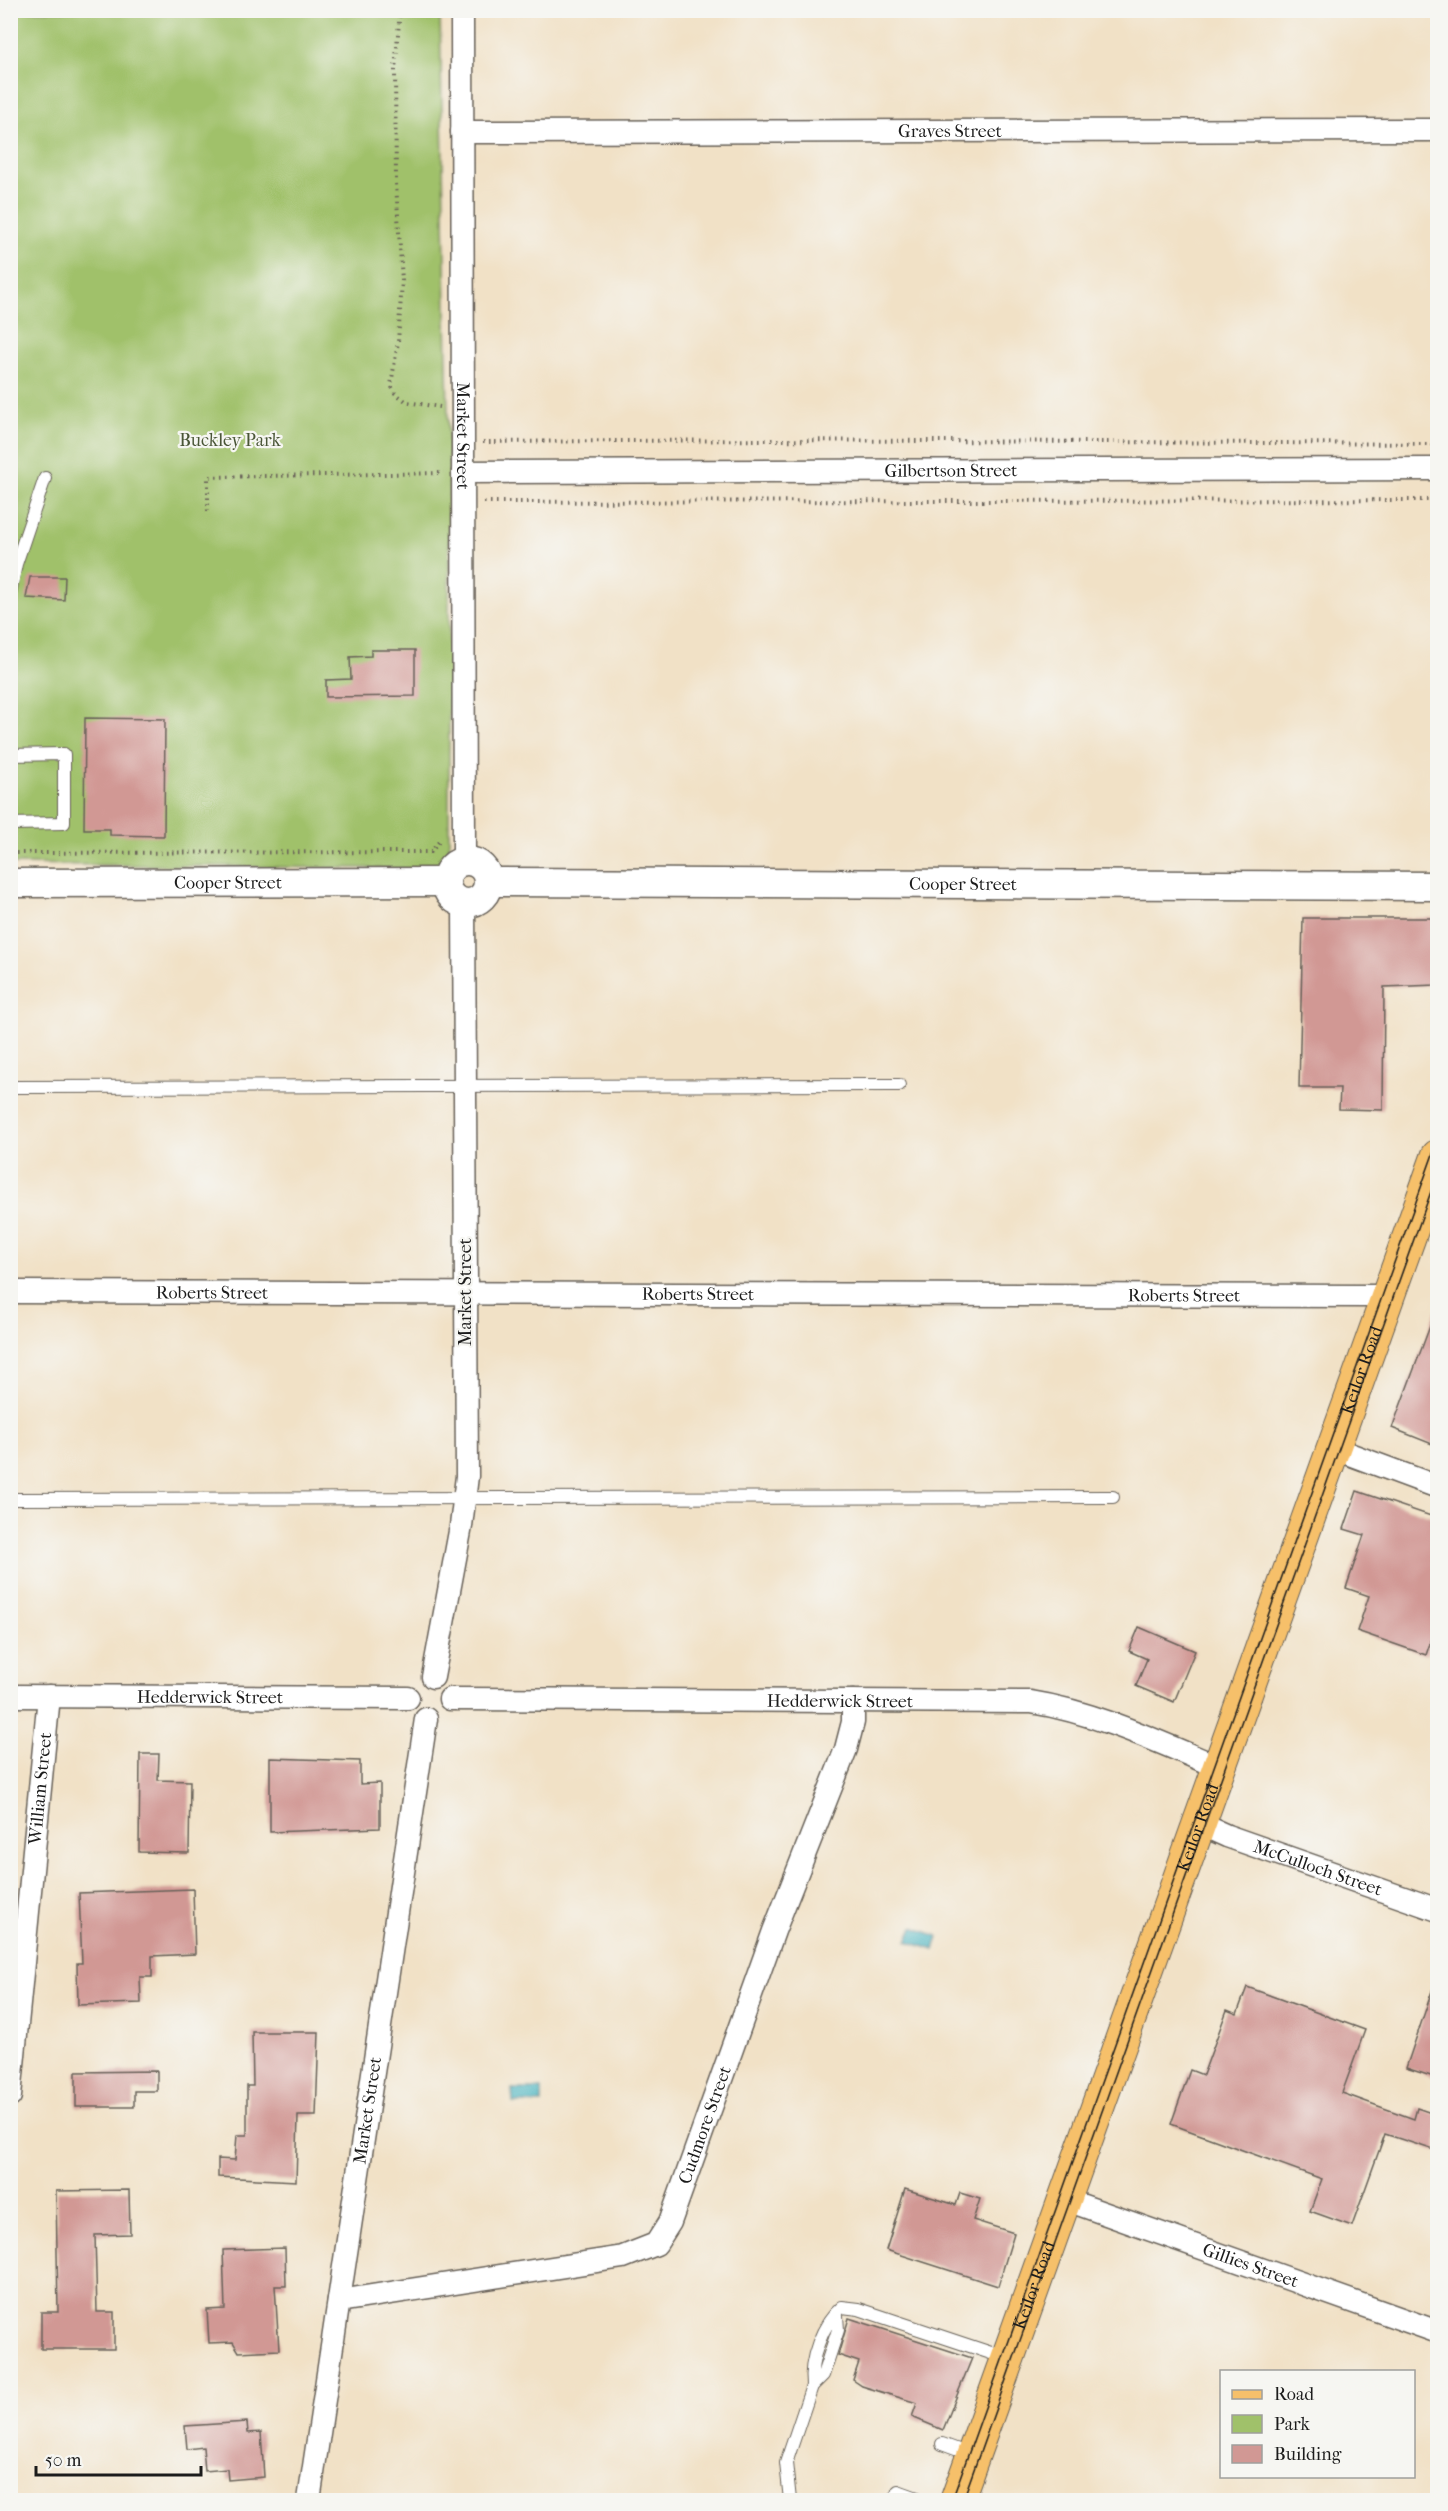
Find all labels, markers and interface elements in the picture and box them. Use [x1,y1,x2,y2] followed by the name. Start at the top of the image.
[898,120,1003,142] street label: Graves Street
[452,382,474,491] street label: Market Street
[179,430,282,451] park label: Buckley Park
[884,460,1018,481] street label: Gilbertson Street
[174,872,283,893] street label: Cooper Street
[909,873,1018,895] street label: Cooper Street
[455,1237,476,1346] street label: Market Street
[156,1282,269,1303] street label: Roberts Street
[642,1283,755,1305] street label: Roberts Street
[1128,1285,1241,1306] street label: Roberts Street
[1336,1323,1387,1417] street label: Keilor Road
[137,1686,284,1708] street label: Hedderwick Street
[767,1690,914,1712] street label: Hedderwick Street
[24,1731,56,1847] street label: William Street
[1172,1780,1223,1875] street label: Keilor Road
[1251,1836,1385,1900] street label: McCulloch Street
[349,2055,386,2165] street label: Market Street
[674,2063,736,2187] street label: Cudmore Street
[1008,2238,1059,2332] street label: Keilor Road
[1200,2239,1302,2292] street label: Gillies Street
[1220,2370,1415,2478] legend
[1274,2384,1314,2405] text: Road
[1274,2414,1311,2435] text: Park
[36,2439,201,2477] scale bar
[1274,2444,1342,2465] text: Building
[45,2450,82,2471] text: 50 m

